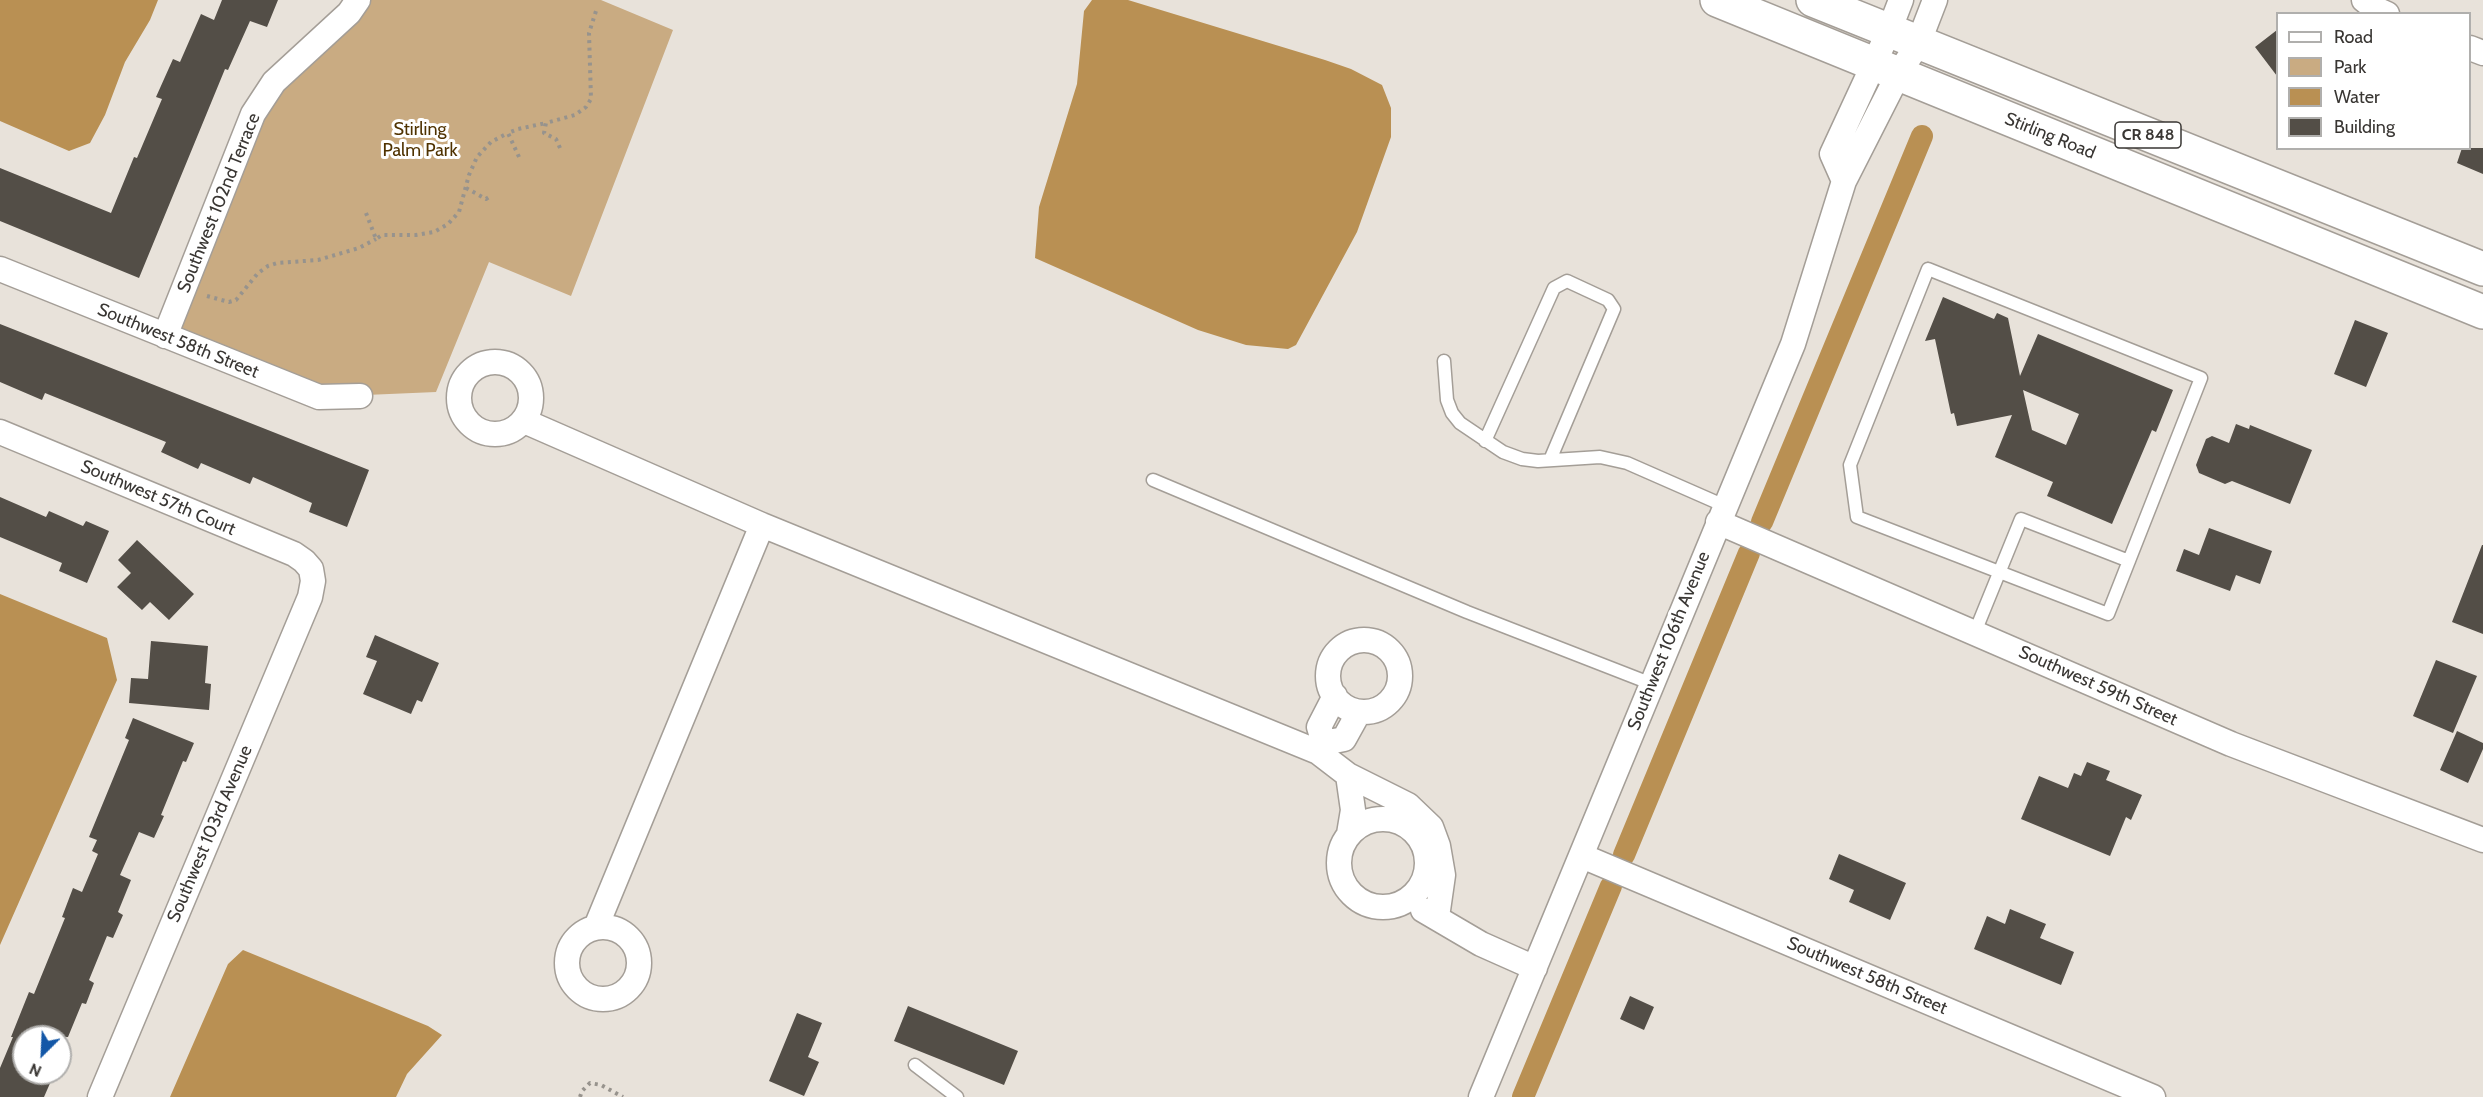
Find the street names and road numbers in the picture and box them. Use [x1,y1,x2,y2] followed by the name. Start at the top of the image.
[2001,108,2099,164] street label: Stirling Road
[173,110,265,296] street label: Southwest 102nd Terrace
[2115,122,2181,148] road number: CR 848
[94,299,262,383] street label: Southwest 58th Street
[77,456,239,540] street label: Southwest 57th Court
[1623,548,1715,734] street label: Southwest 106th Avenue
[2015,641,2181,731] street label: Southwest 59th Street
[163,742,257,926] street label: Southwest 103rd Avenue
[1784,932,1950,1020] street label: Southwest 58th Street

